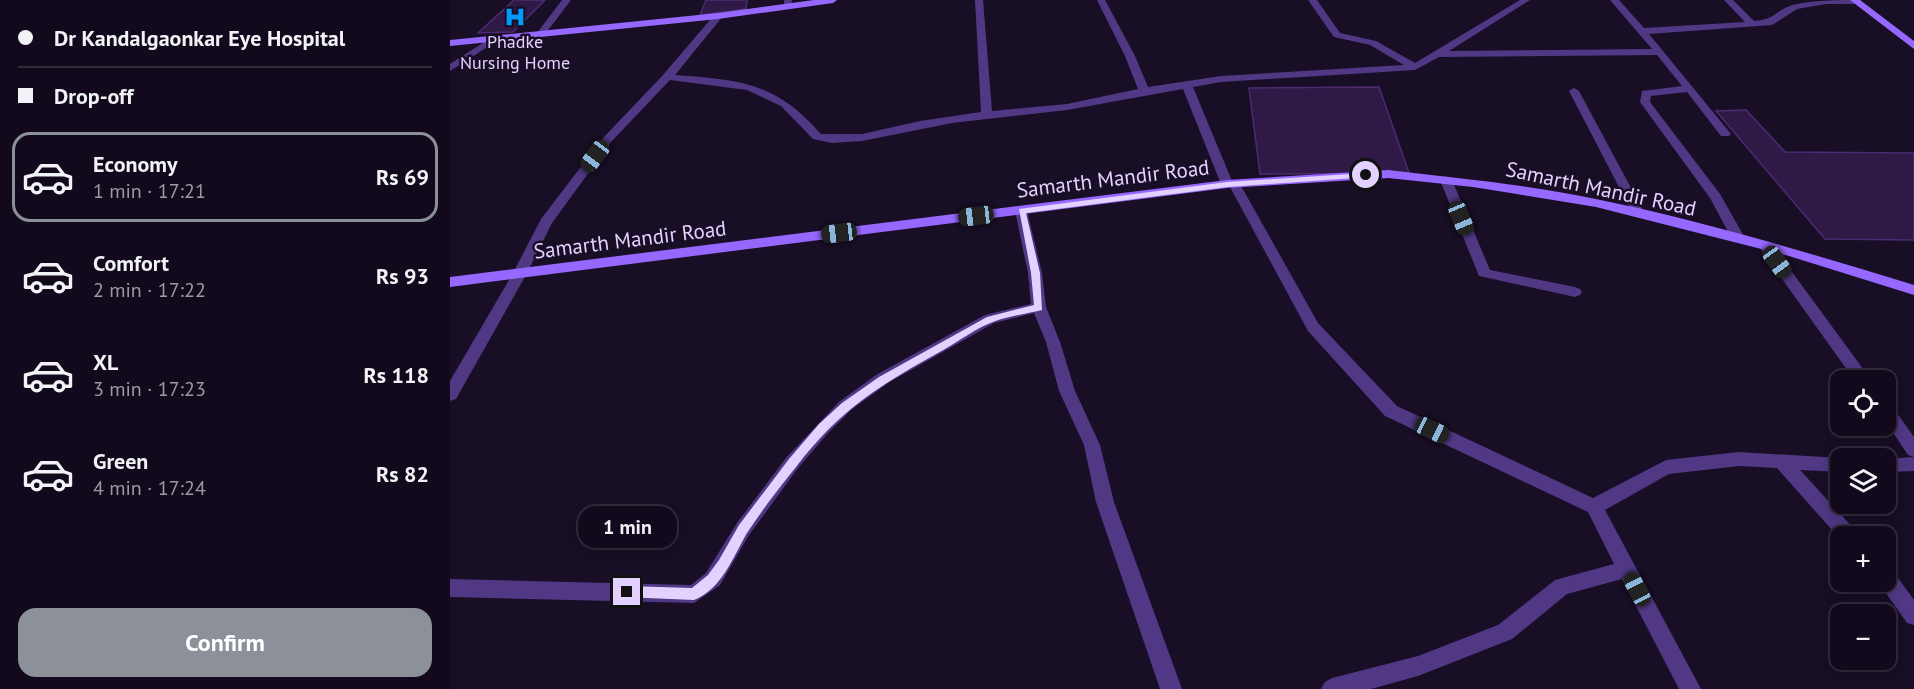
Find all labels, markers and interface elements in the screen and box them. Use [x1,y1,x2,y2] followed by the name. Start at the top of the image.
[503,5,527,29] hospital icon: Phadke Nursing Home
[54,24,345,52] text: Dr Kandalgaonkar Eye Hospital
[460,30,570,74] place label: Phadke Nursing Home
[54,82,133,110] text: Drop-off
[577,136,613,176] car
[21,150,75,204] icon: car
[93,150,177,178] text: Economy
[1015,153,1211,204] street label: Samarth Mandir Road
[1504,155,1699,222] street label: Samarth Mandir Road
[1352,161,1379,188] route start
[376,163,429,191] text: Rs 69
[93,178,206,204] text: 1 min · 17:21
[1446,198,1476,238] car
[957,205,995,227] car
[532,214,728,265] street label: Samarth Mandir Road
[820,222,858,244] car
[1759,242,1795,282] car
[21,249,75,303] icon: car
[93,249,169,277] text: Comfort
[376,262,429,290] text: Rs 93
[93,277,206,303] text: 2 min · 17:22
[21,348,75,402] icon: car
[93,348,118,376] text: XL
[363,361,429,389] text: Rs 118
[1830,370,1896,670] map controls
[1830,370,1896,436] button: locate
[93,376,206,402] text: 3 min · 17:23
[1412,414,1452,446] car
[21,447,75,501] icon: car
[93,447,148,475] text: Green
[1830,448,1896,514] button: layers
[376,460,429,488] text: Rs 82
[93,475,206,501] text: 4 min · 17:24
[578,505,676,547] callout: 1 min
[603,514,652,540] text: 1 min
[1830,526,1896,592] button: +
[1621,569,1653,609] car
[613,578,640,605] route end
[1830,604,1896,670] button: −
[18,608,432,677] button: Confirm

